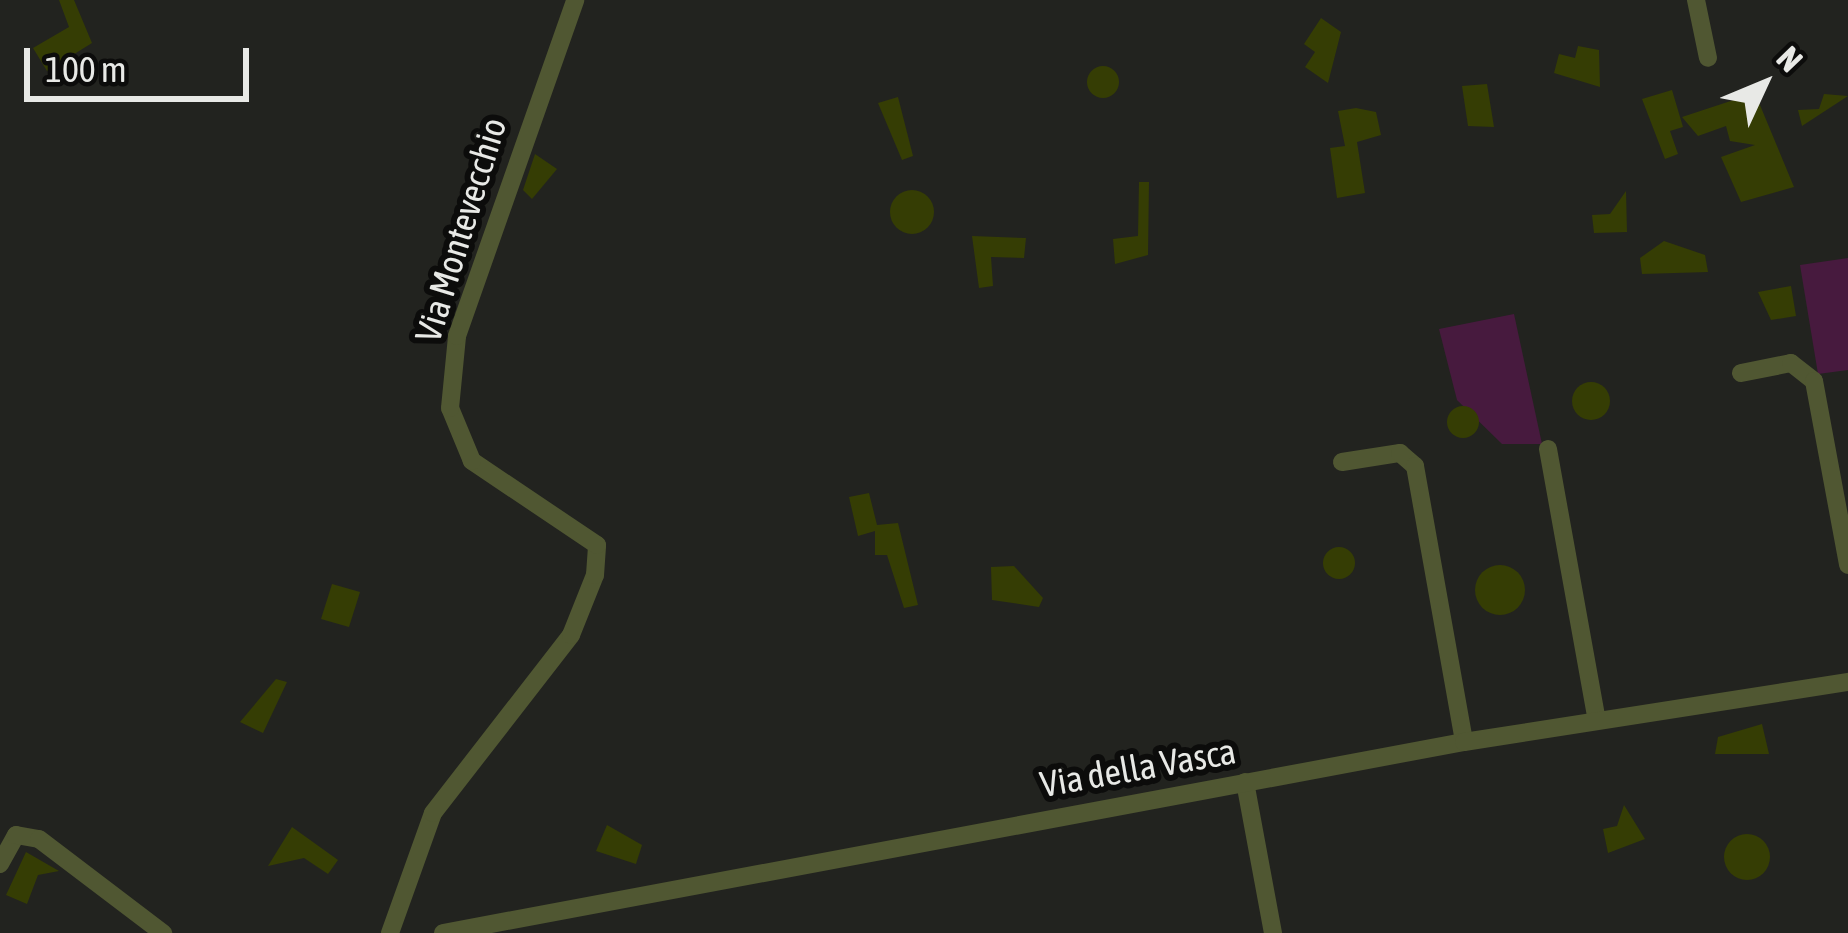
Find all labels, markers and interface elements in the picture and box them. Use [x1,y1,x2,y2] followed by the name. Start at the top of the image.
[30,24,255,98] scale bar
[1704,24,1824,144] north arrow
[1769,39,1810,79] text: N
[45,48,127,90] text: 100 m
[406,113,516,347] street label: Via Montevecchio
[1037,730,1239,806] street label: Via della Vasca

